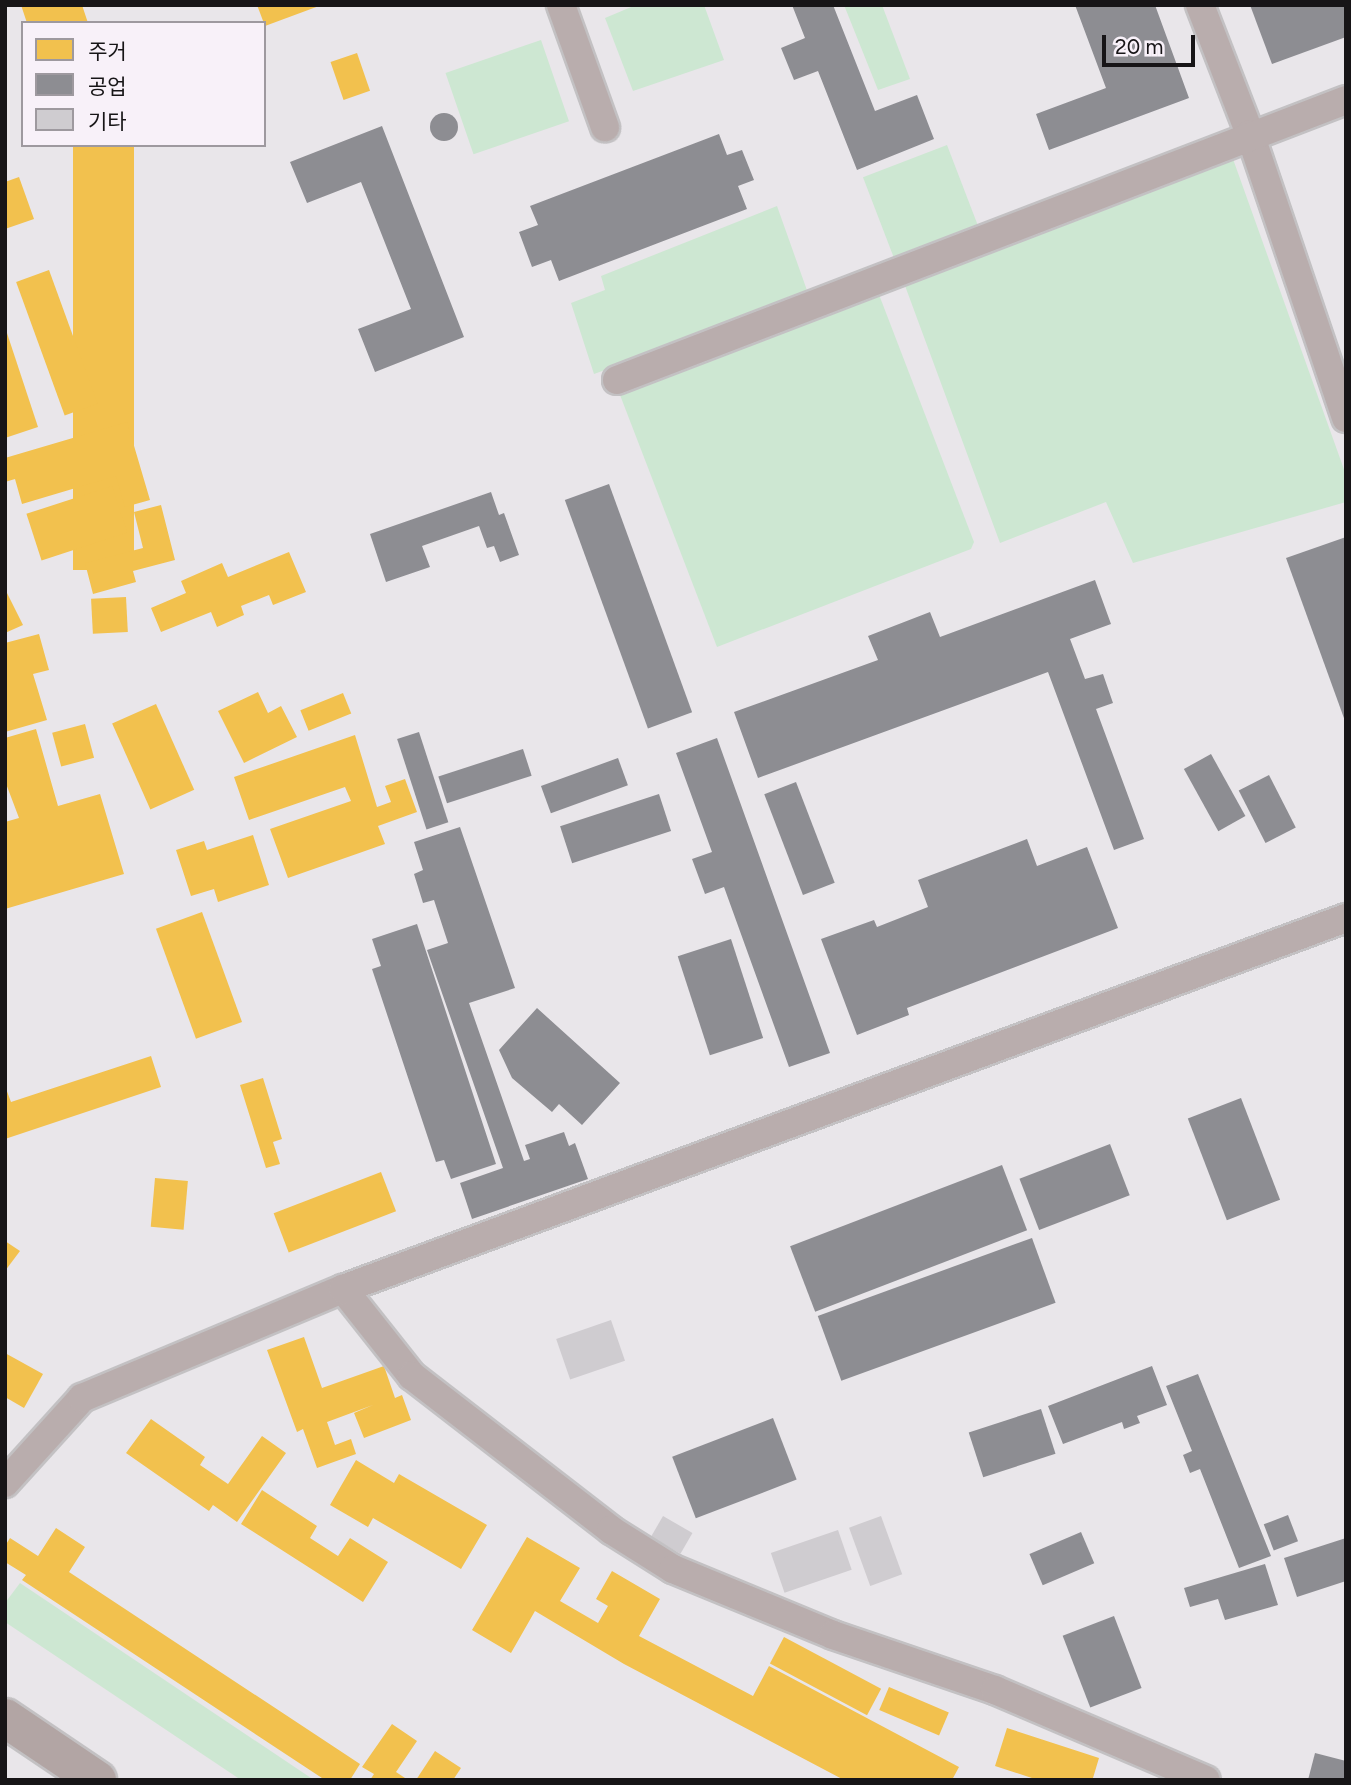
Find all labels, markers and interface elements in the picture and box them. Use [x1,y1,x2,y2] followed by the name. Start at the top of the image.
[21,21,266,147] legend
[1106,21,1199,65] scale bar
[1115,34,1163,59] text: 20 m
[88,39,127,64] text: 주거
[88,74,127,99] text: 공업
[88,109,127,134] text: 기타

